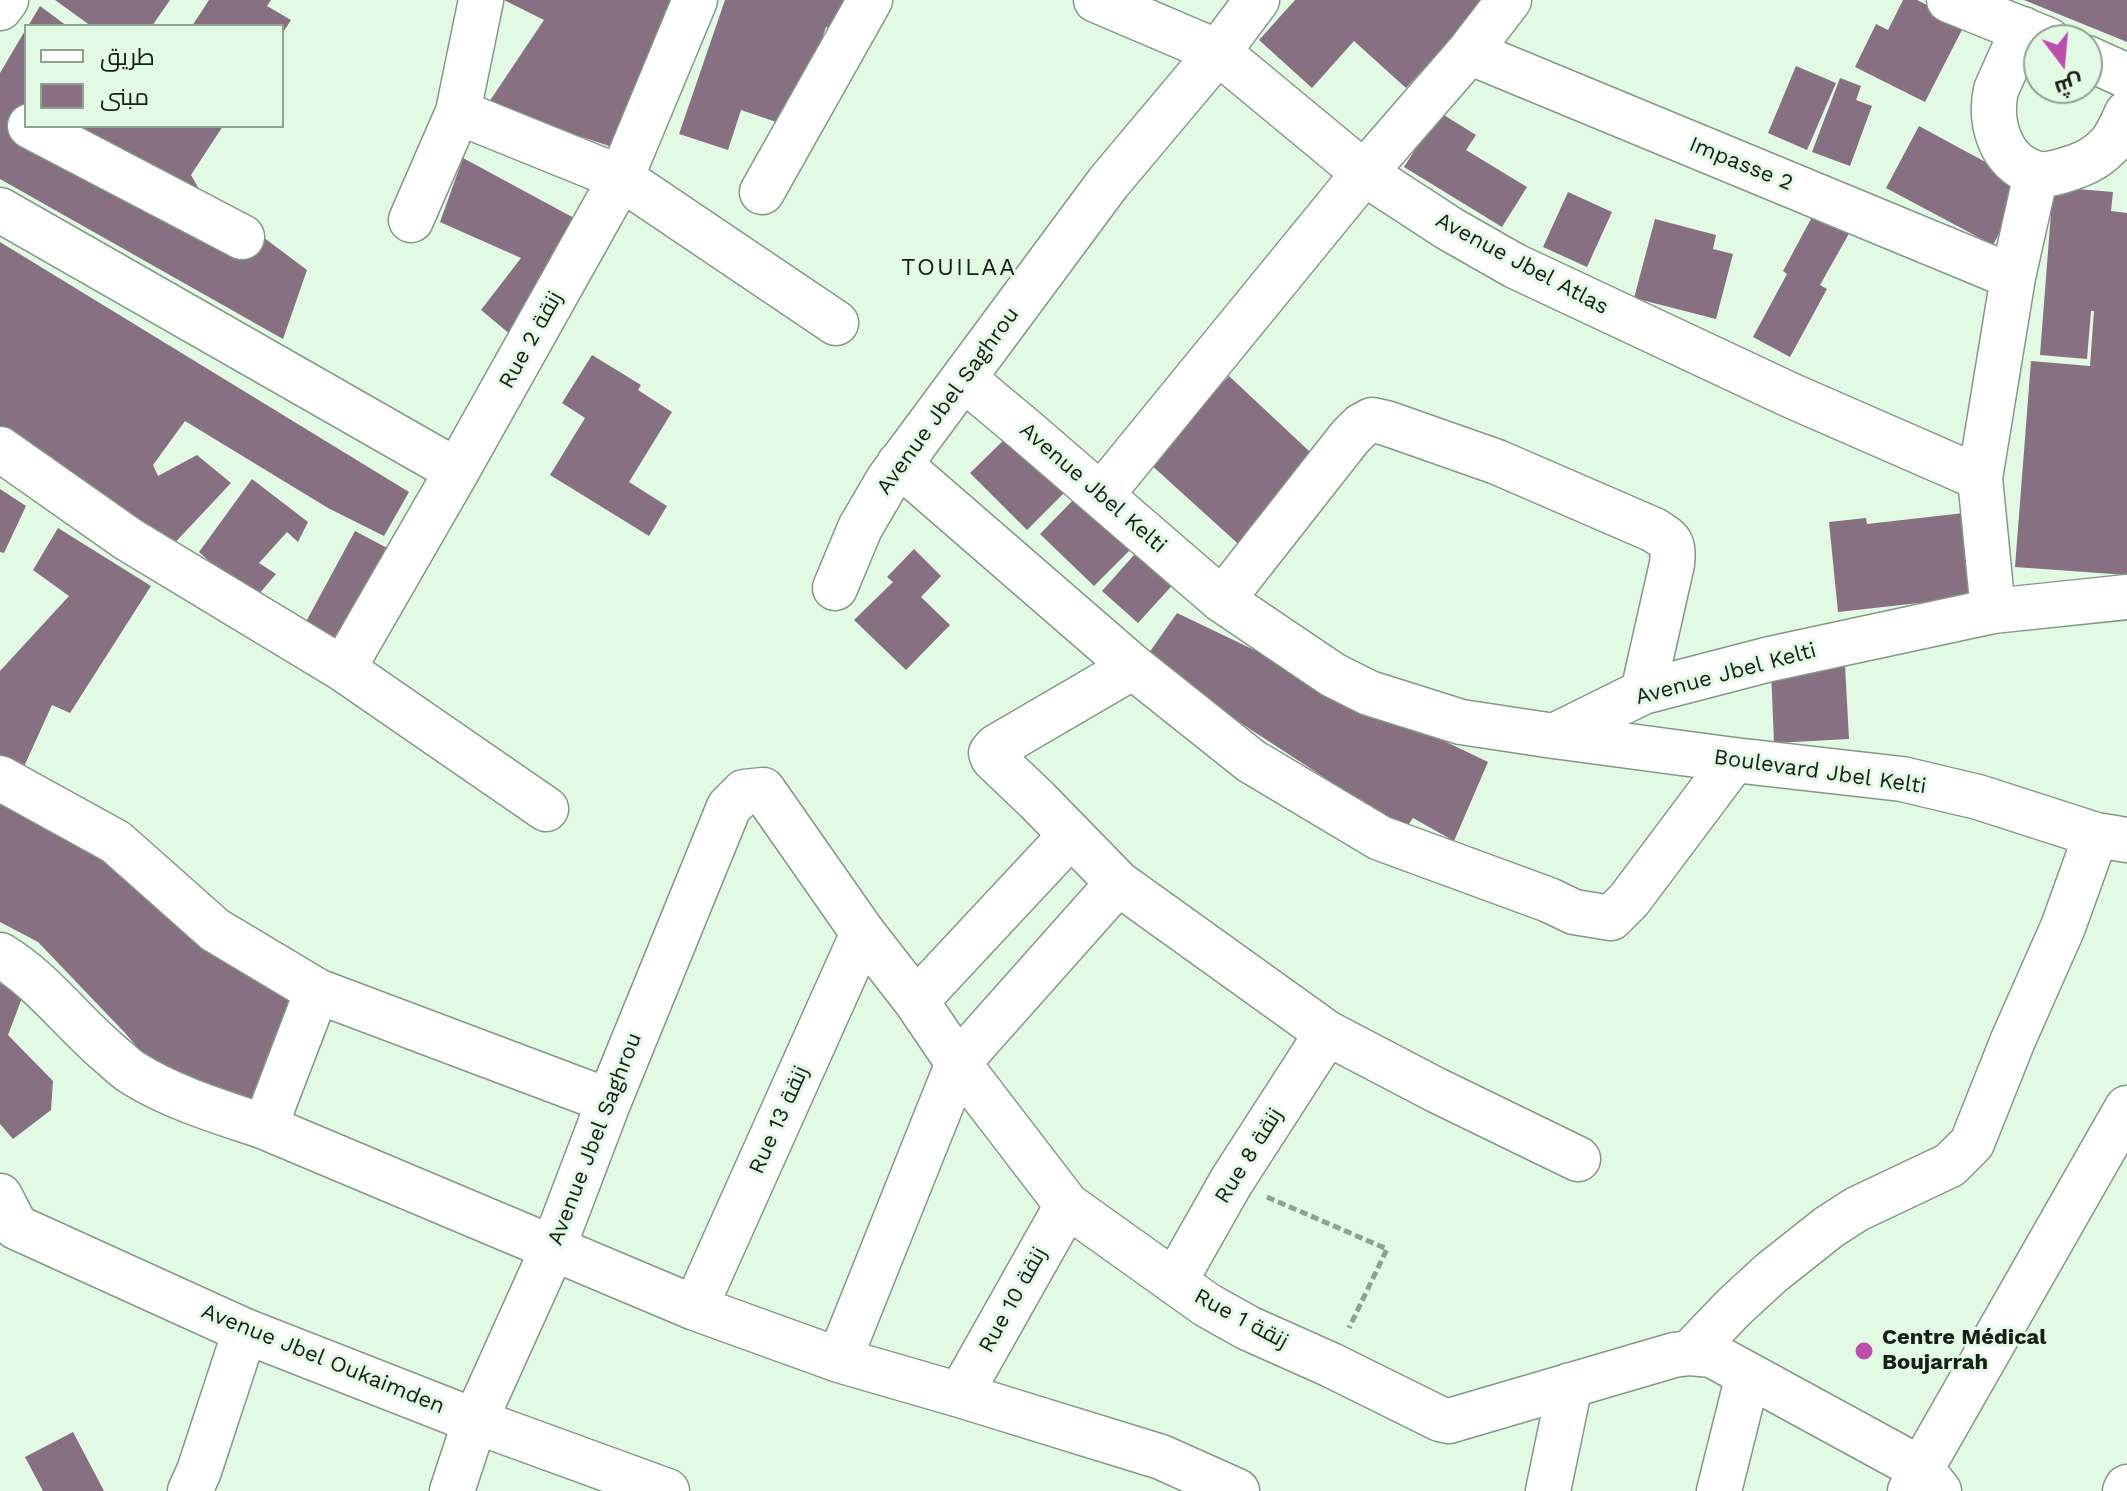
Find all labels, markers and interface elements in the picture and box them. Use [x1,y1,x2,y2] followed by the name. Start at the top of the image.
[24,24,284,128] legend
[2023,24,2103,104] north arrow
[100,43,155,71] text: طريق
[2052,70,2086,102] text: ش
[100,83,149,111] text: مبنى
[1685,131,1797,197] street label: Impasse 2
[1431,207,1613,321] street label: Avenue Jbel Atlas
[901,254,1017,282] district label: TOUILAA
[494,287,568,393] street label: Rue 2 زنقة
[871,302,1025,500] street label: Avenue Jbel Saghrou
[1014,417,1172,559] street label: Avenue Jbel Kelti
[1633,637,1819,711] street label: Avenue Jbel Kelti
[1712,744,1928,800] street label: Boulevard Jbel Kelti
[542,1029,648,1249] street label: Avenue Jbel Saghrou
[743,1062,815,1178] street label: Rue 13 زنقة
[1209,1103,1289,1209] street label: Rue 8 زنقة
[973,1243,1053,1357] street label: Rue 10 زنقة
[1189,1283,1293,1355] street label: Rue 1 زنقة
[198,1298,448,1420] street label: Avenue Jbel Oukaimden
[1882,1325,2047,1376] place label: Centre Médical Boujarrah
[1853,1340,1875,1362] marker: Centre Médical Boujarrah

